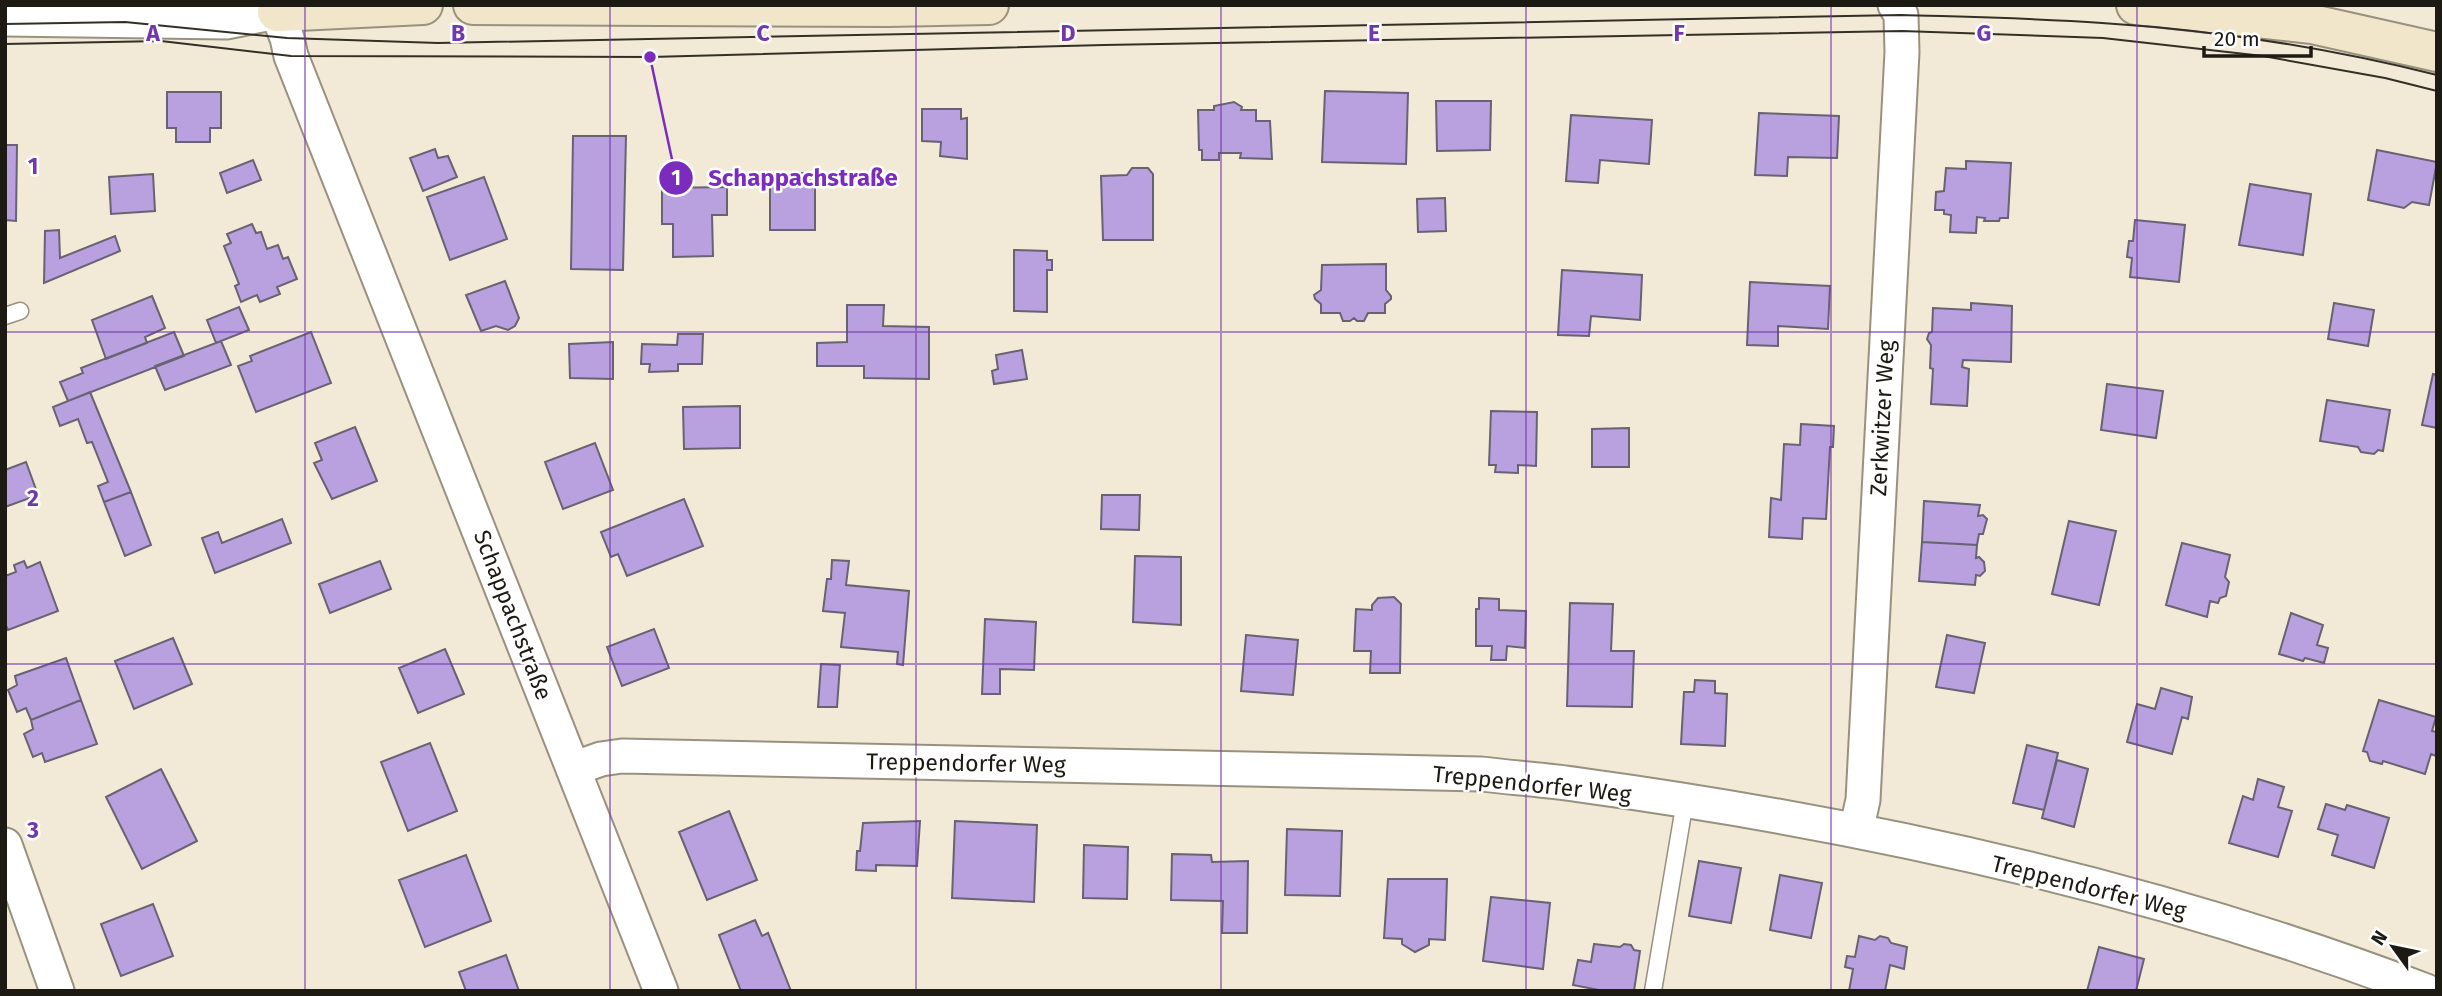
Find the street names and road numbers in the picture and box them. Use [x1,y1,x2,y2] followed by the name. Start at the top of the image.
[1864,339,1900,497] street label: Zerkwitzer Weg
[468,526,558,704] street label: Schappachstraße
[866,747,1066,779] street label: Treppendorfer Weg
[1431,760,1633,808] street label: Treppendorfer Weg
[1989,849,2189,925] street label: Treppendorfer Weg

